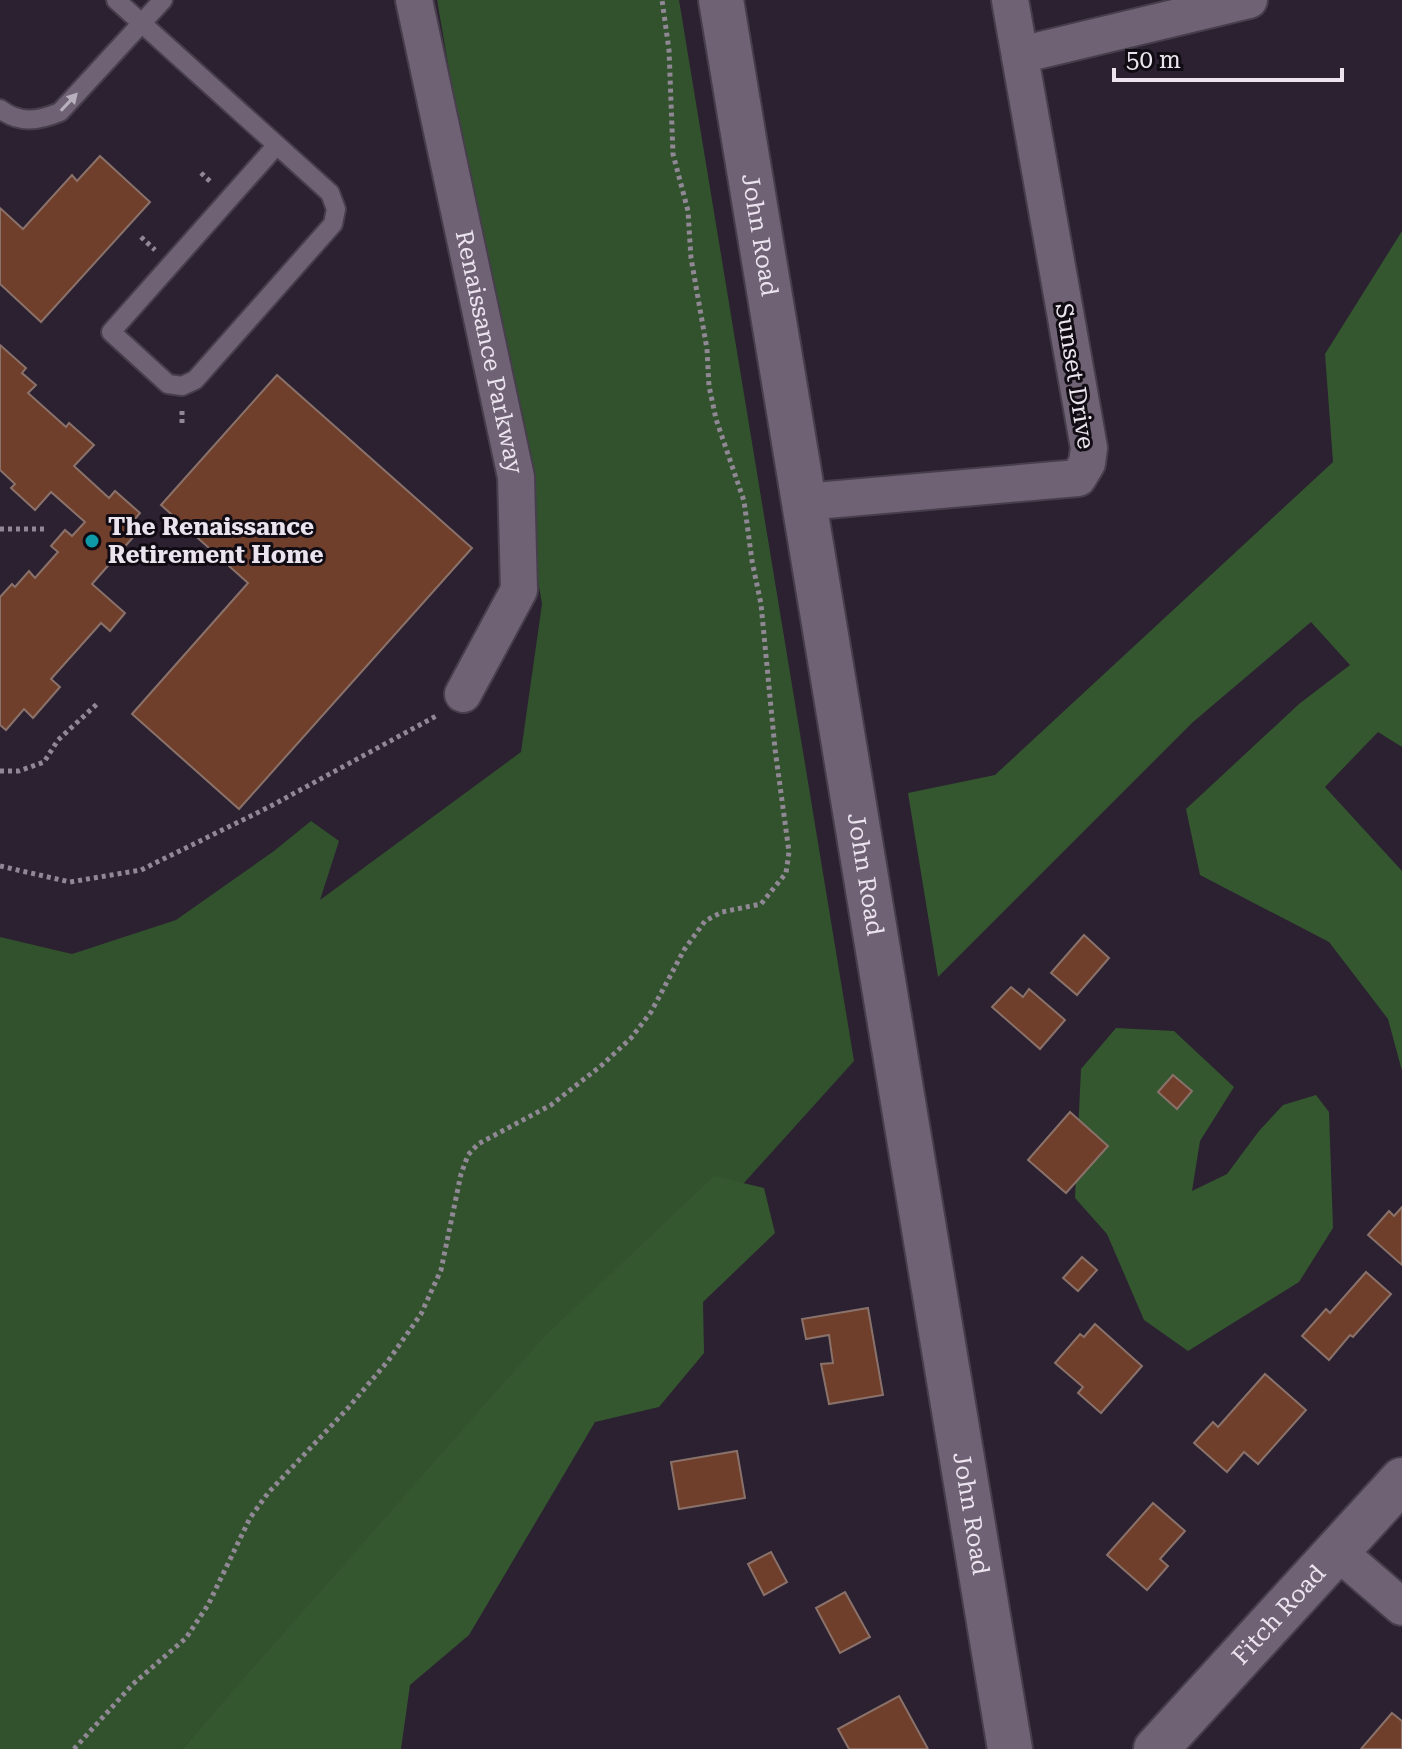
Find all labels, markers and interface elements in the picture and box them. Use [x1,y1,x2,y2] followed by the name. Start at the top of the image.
[1114,32,1342,82] scale bar
[1126,46,1181,74] text: 50 m
[59,93,77,112] one-way arrow
[736,171,784,298] street label: John Road
[450,228,529,477] street label: Renaissance Parkway
[1050,301,1100,451] street label: Sunset Drive
[108,513,324,569] place label: The Renaissance Retirement Home
[83,532,101,550] marker: The Renaissance Retirement Home
[842,811,889,938] street label: John Road
[947,1450,995,1577] street label: John Road
[1226,1559,1331,1670] street label: Fitch Road

